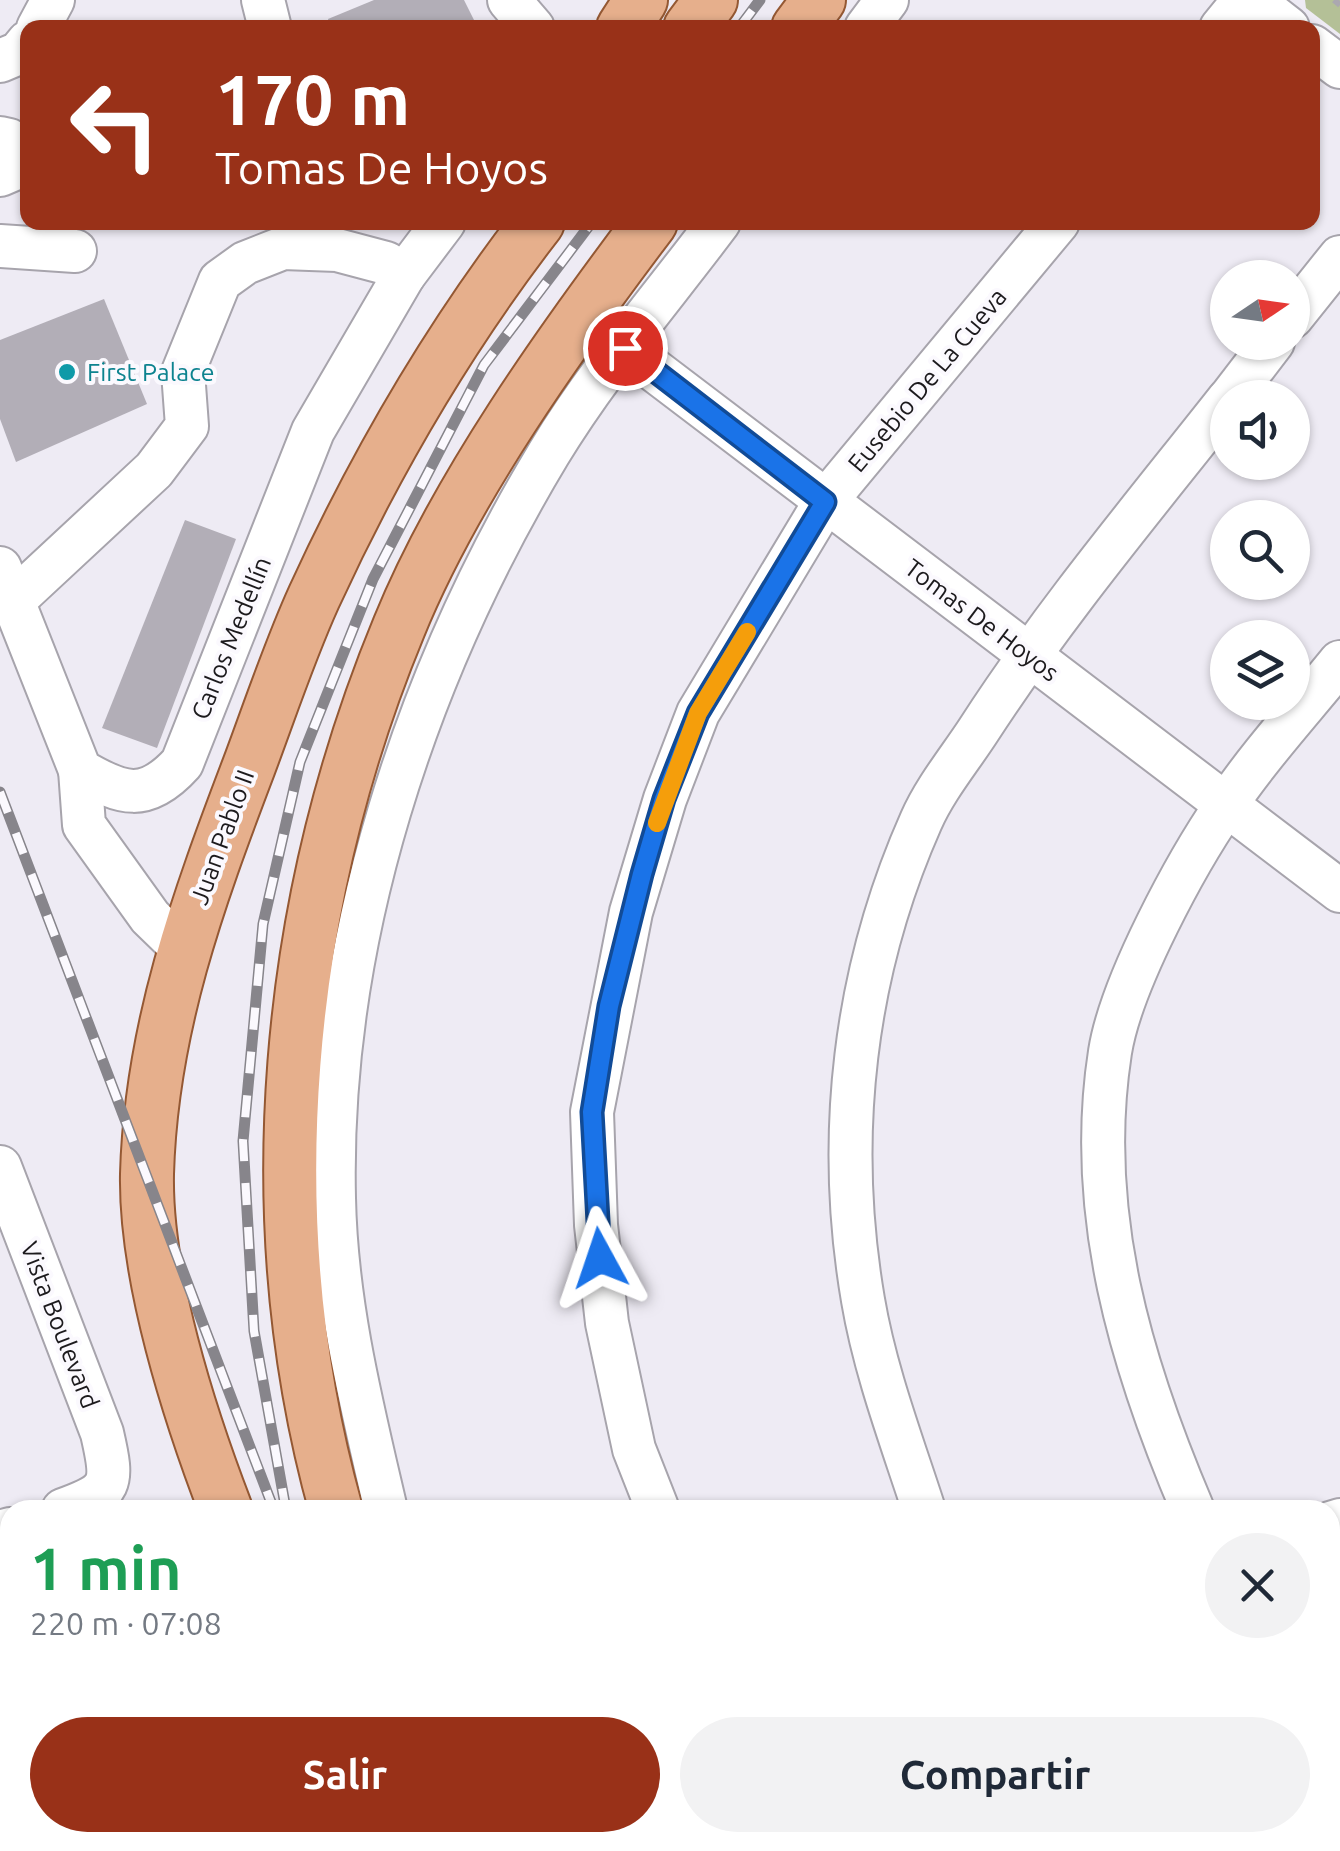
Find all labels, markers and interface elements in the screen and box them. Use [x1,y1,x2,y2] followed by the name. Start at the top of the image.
[50,60,180,190] icon: left
[215,60,410,138] text: 170 m
[215,142,548,193] text: Tomas De Hoyos
[1210,260,1310,360] north arrow
[1210,260,1310,720] map controls
[842,283,1012,477] street label: Eusebio De La Cueva
[583,306,668,391] pin
[598,321,653,376] icon: arrive
[87,358,214,386] place label: First Palace
[56,361,78,383] marker: First Palace
[1210,380,1310,480] button: sound
[1210,500,1310,600] button: search
[186,553,276,723] street label: Carlos Medellín
[900,553,1064,687] street label: Tomas De Hoyos
[1210,620,1310,720] button: layers
[185,766,259,908] street label: Juan Pablo II
[548,1206,652,1310] position arrow
[15,1238,105,1412] street label: Vista Boulevard
[1205,1533,1310,1638] button: close
[30,1534,182,1601] text: 1 min
[30,1605,222,1641] text: 220 m · 07:08
[30,1717,660,1832] button: Salir
[680,1717,1310,1832] button: Compartir

